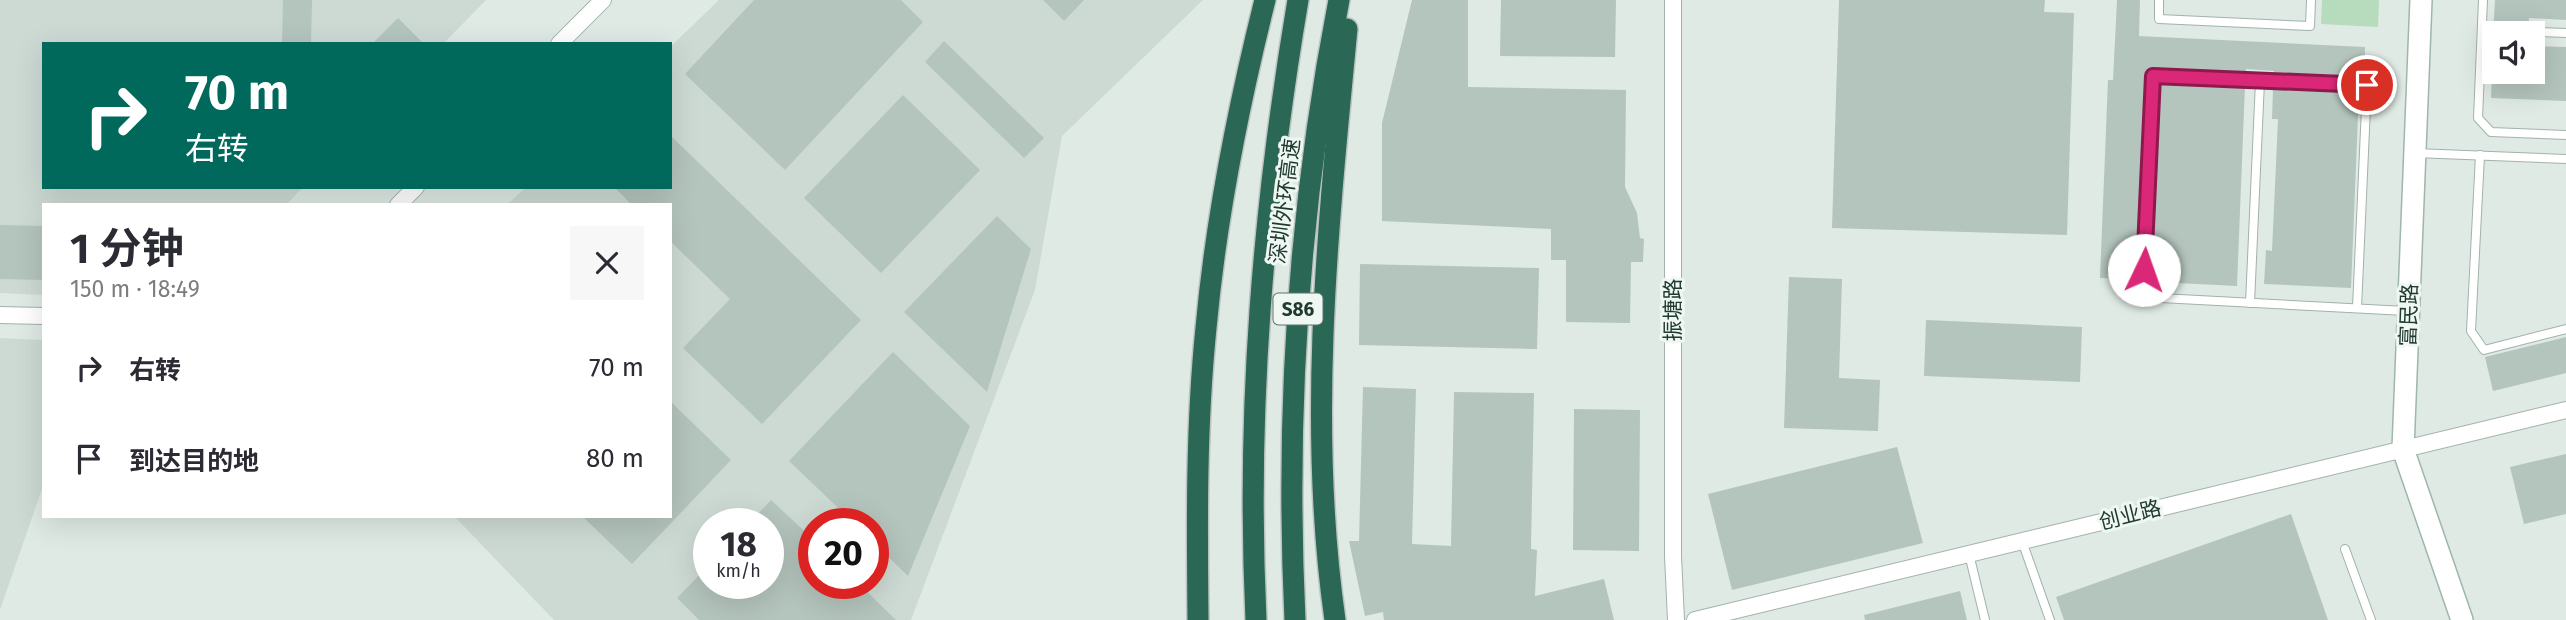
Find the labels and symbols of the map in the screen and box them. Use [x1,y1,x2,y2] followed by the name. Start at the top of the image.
[2337,55,2397,115] pin
[1264,137,1306,265] street label: 深圳外环高速
[2107,233,2181,307] position arrow
[1660,279,1686,342] street label: 振塘路
[2395,283,2423,347] street label: 富民路
[1274,294,1322,324] road number: S86
[2096,495,2164,535] street label: 创业路
[798,508,889,599] speed limit sign: 20

